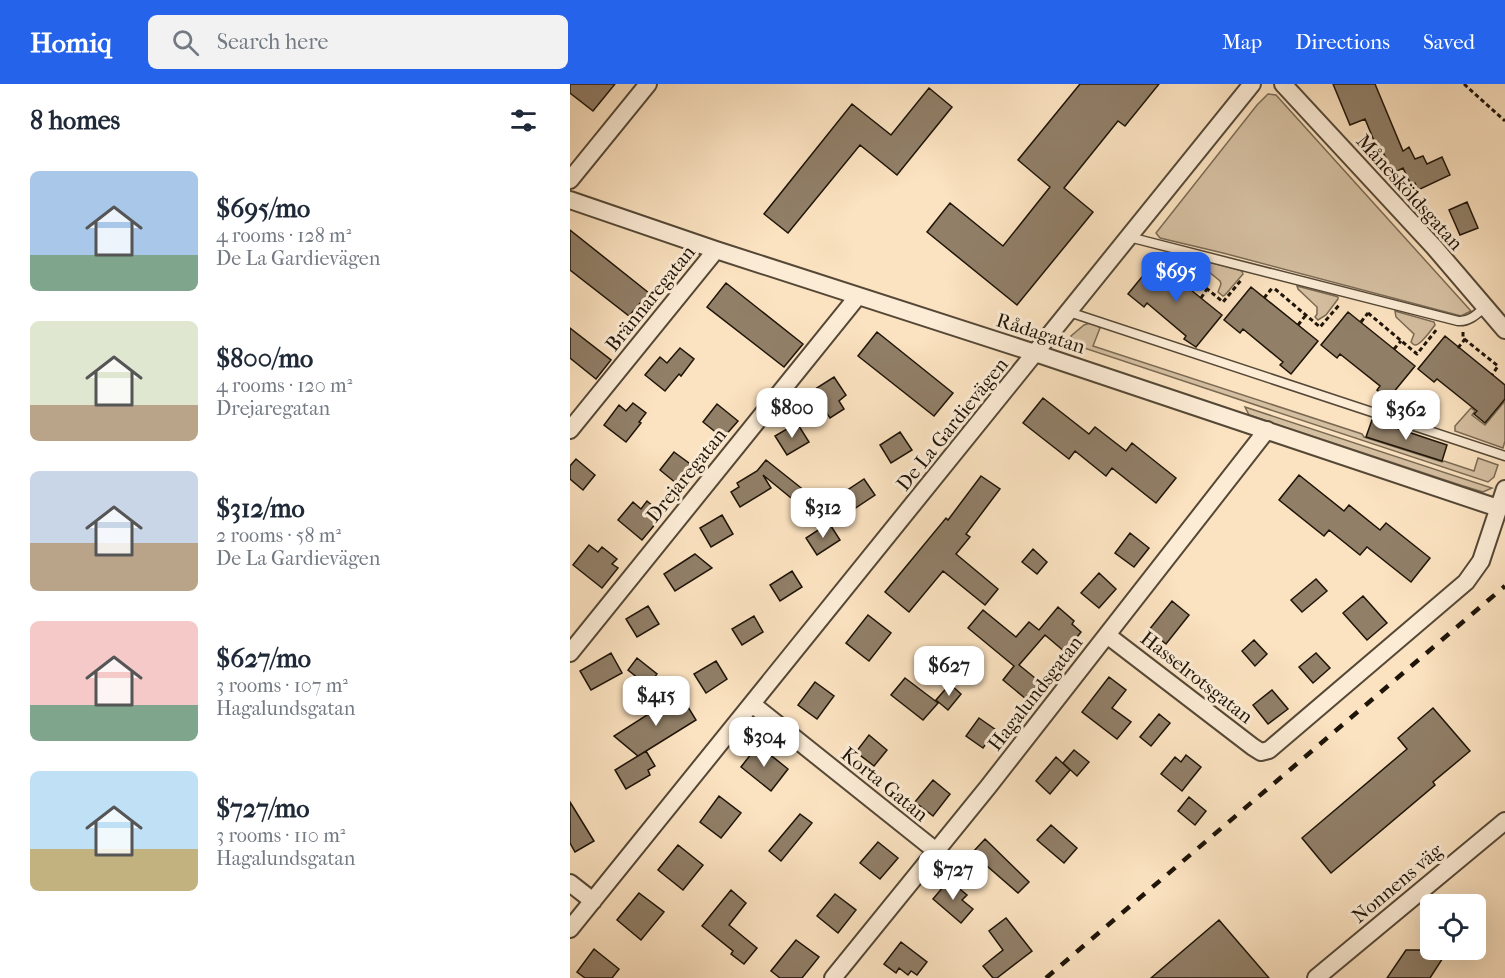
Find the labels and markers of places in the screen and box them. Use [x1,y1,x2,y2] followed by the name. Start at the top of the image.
[1140,252,1212,303] pin: $695
[756,388,828,439] pin: $800
[1370,390,1442,441] pin: $362
[787,488,859,539] pin: $312
[913,646,985,697] pin: $627
[620,676,692,727] pin: $415
[728,717,800,768] pin: $304
[917,850,989,901] pin: $727

